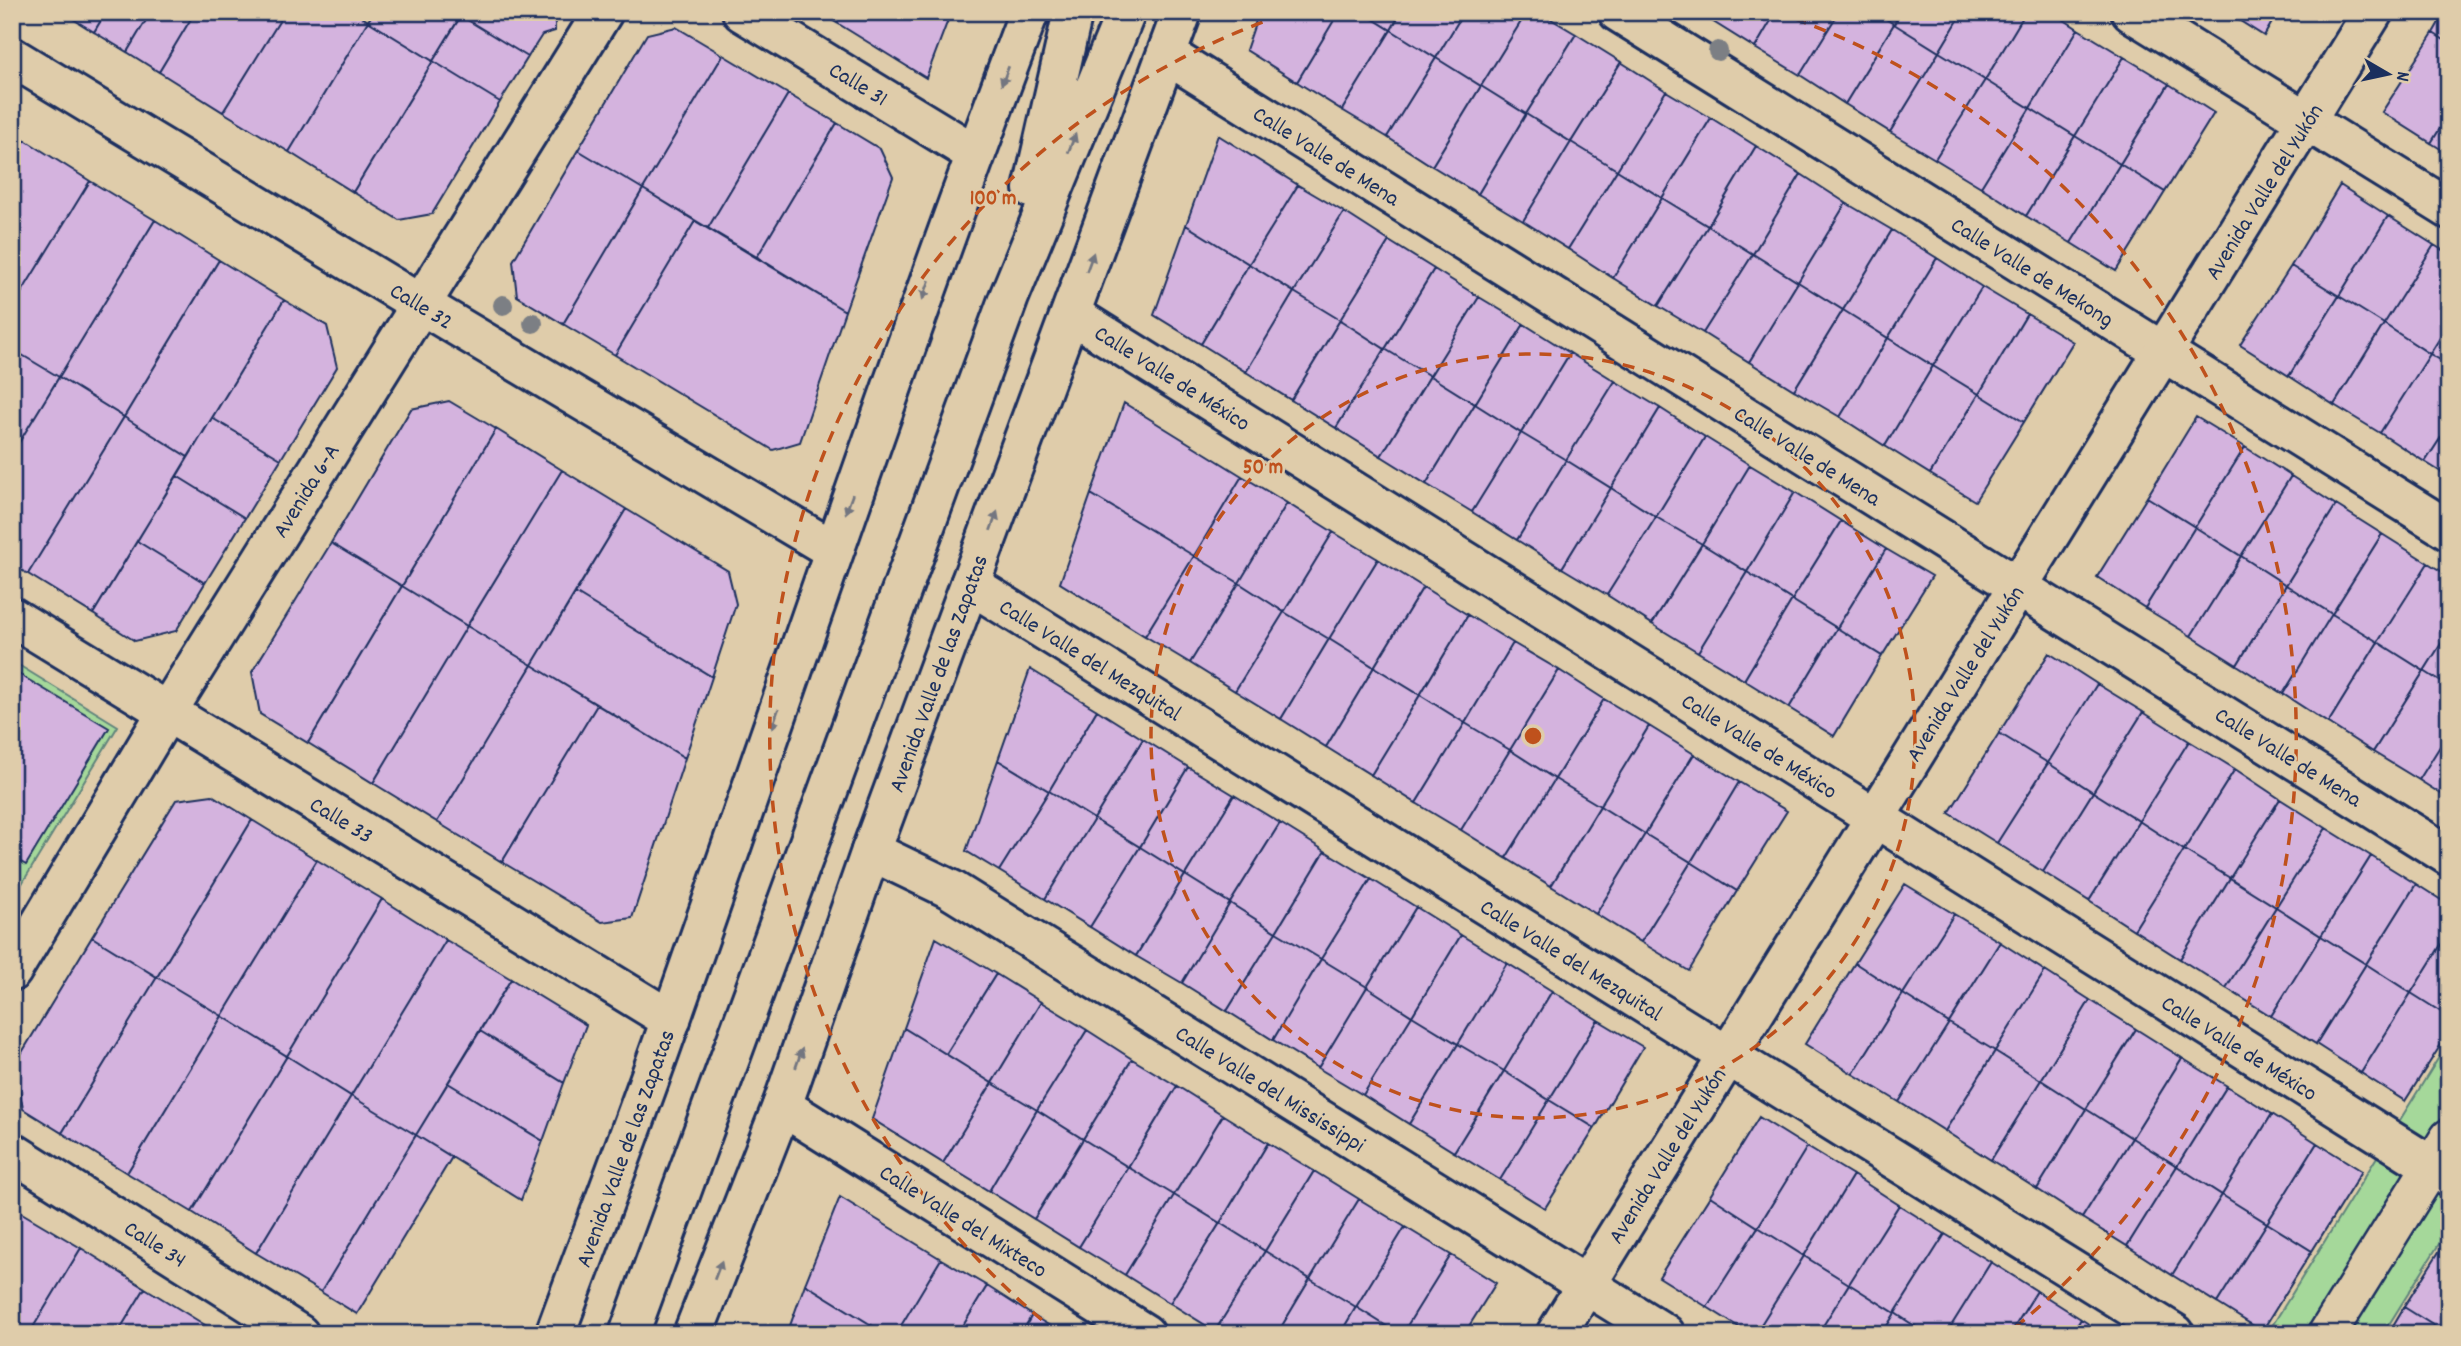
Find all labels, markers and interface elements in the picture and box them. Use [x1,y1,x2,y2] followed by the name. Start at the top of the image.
[2352,38,2422,108] north arrow
[821,55,893,117] street label: Calle 31
[999,66,1010,87] one-way arrow
[2387,69,2415,83] text: N
[2198,98,2334,287] street label: Avenida Valle del Yukón
[1245,99,1406,217] street label: Calle Valle de Mena
[1067,133,1078,154] one-way arrow
[970,185,1016,215] text: 100 m
[1943,210,2119,337] street label: Calle Valle de Mekong
[1085,252,1096,273] one-way arrow
[382,276,458,340] street label: Calle 32
[920,279,931,300] one-way arrow
[1087,319,1256,441] street label: Calle Valle de México
[1726,399,1887,517] street label: Calle Valle de Mena
[266,438,350,545] street label: Avenida 6-A
[1243,454,1283,484] text: 50 m
[844,493,855,514] one-way arrow
[988,511,999,532] one-way arrow
[882,551,999,798] street label: Avenida Valle de las Zapatas
[1899,580,2035,769] street label: Avenida Valle del Yukón
[991,592,1187,732] street label: Calle Valle del Mezquital
[1674,687,1843,809] street label: Calle Valle de México
[2207,700,2368,818] street label: Calle Valle de Mena
[769,708,780,729] one-way arrow
[1521,724,1545,748] centre of rings
[302,790,378,854] street label: Calle 33
[1472,892,1668,1032] street label: Calle Valle del Mezquital
[2154,989,2323,1111] street label: Calle Valle de México
[1168,1019,1371,1163] street label: Calle Valle del Mississippi
[569,1026,686,1273] street label: Avenida Valle de las Zapatas
[794,1047,805,1068] one-way arrow
[1601,1062,1737,1251] street label: Avenida Valle del Yukón
[872,1158,1053,1288] street label: Calle Valle del Mixteco
[116,1214,192,1278] street label: Calle 34
[713,1260,724,1281] one-way arrow

